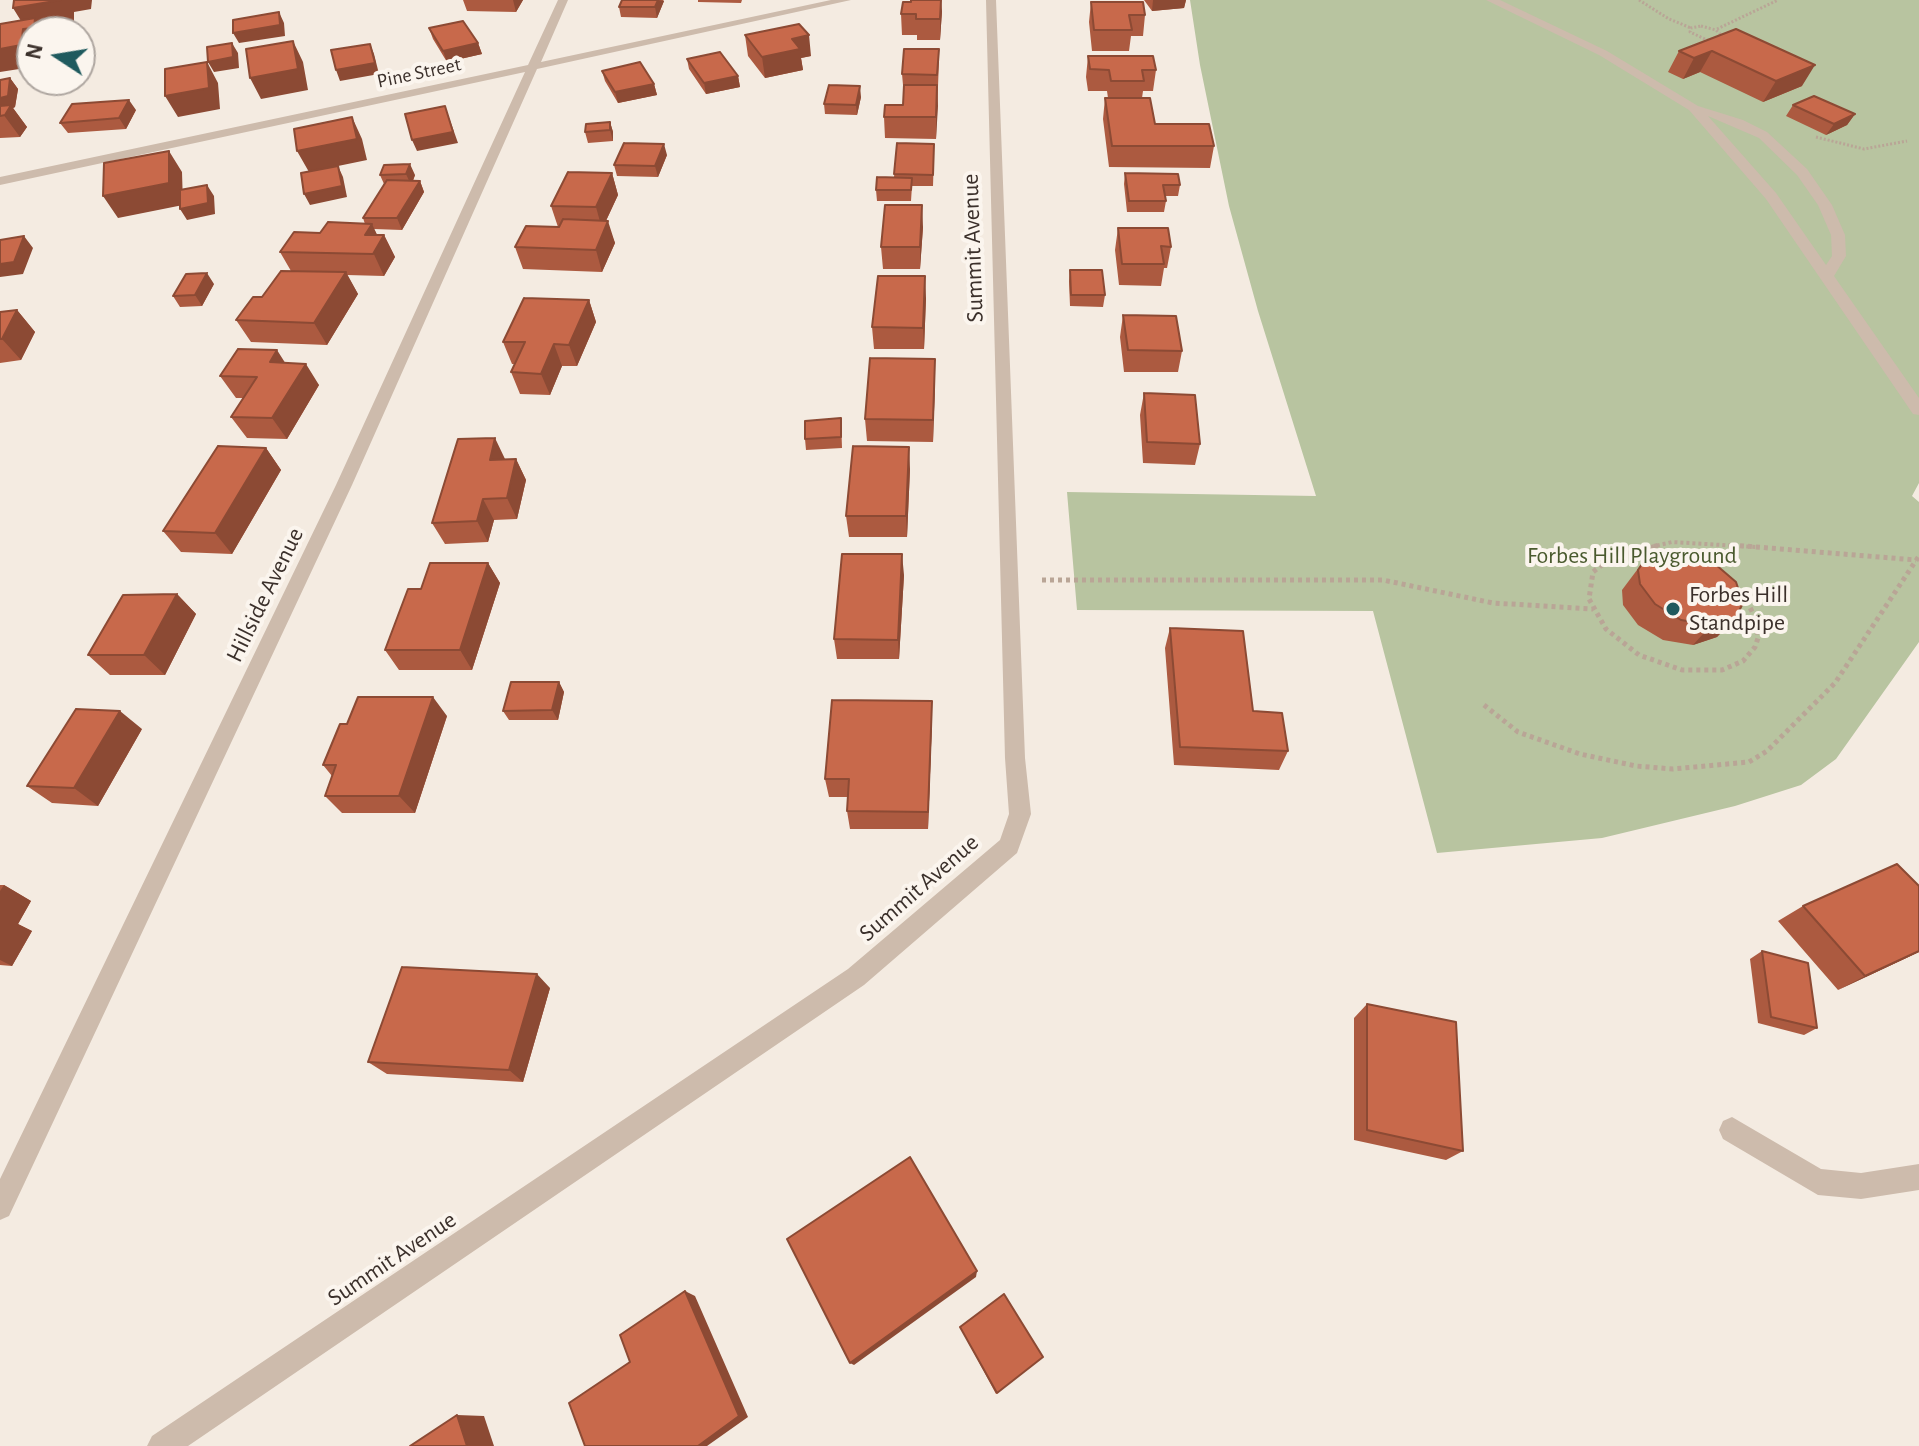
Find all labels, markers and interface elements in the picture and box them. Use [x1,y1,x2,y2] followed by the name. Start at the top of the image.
[16,16,96,96] north arrow
[22,42,47,61] text: N
[375,52,463,94] street label: Pine Street
[956,173,990,323] street label: Summit Avenue
[220,523,310,667] street label: Hillside Avenue
[1527,542,1737,570] park label: Forbes Hill Playground
[1689,581,1788,637] place label: Forbes Hill Standpipe
[1664,600,1682,618] marker: Forbes Hill Standpipe
[853,828,985,948] street label: Summit Avenue
[322,1205,462,1313] street label: Summit Avenue

